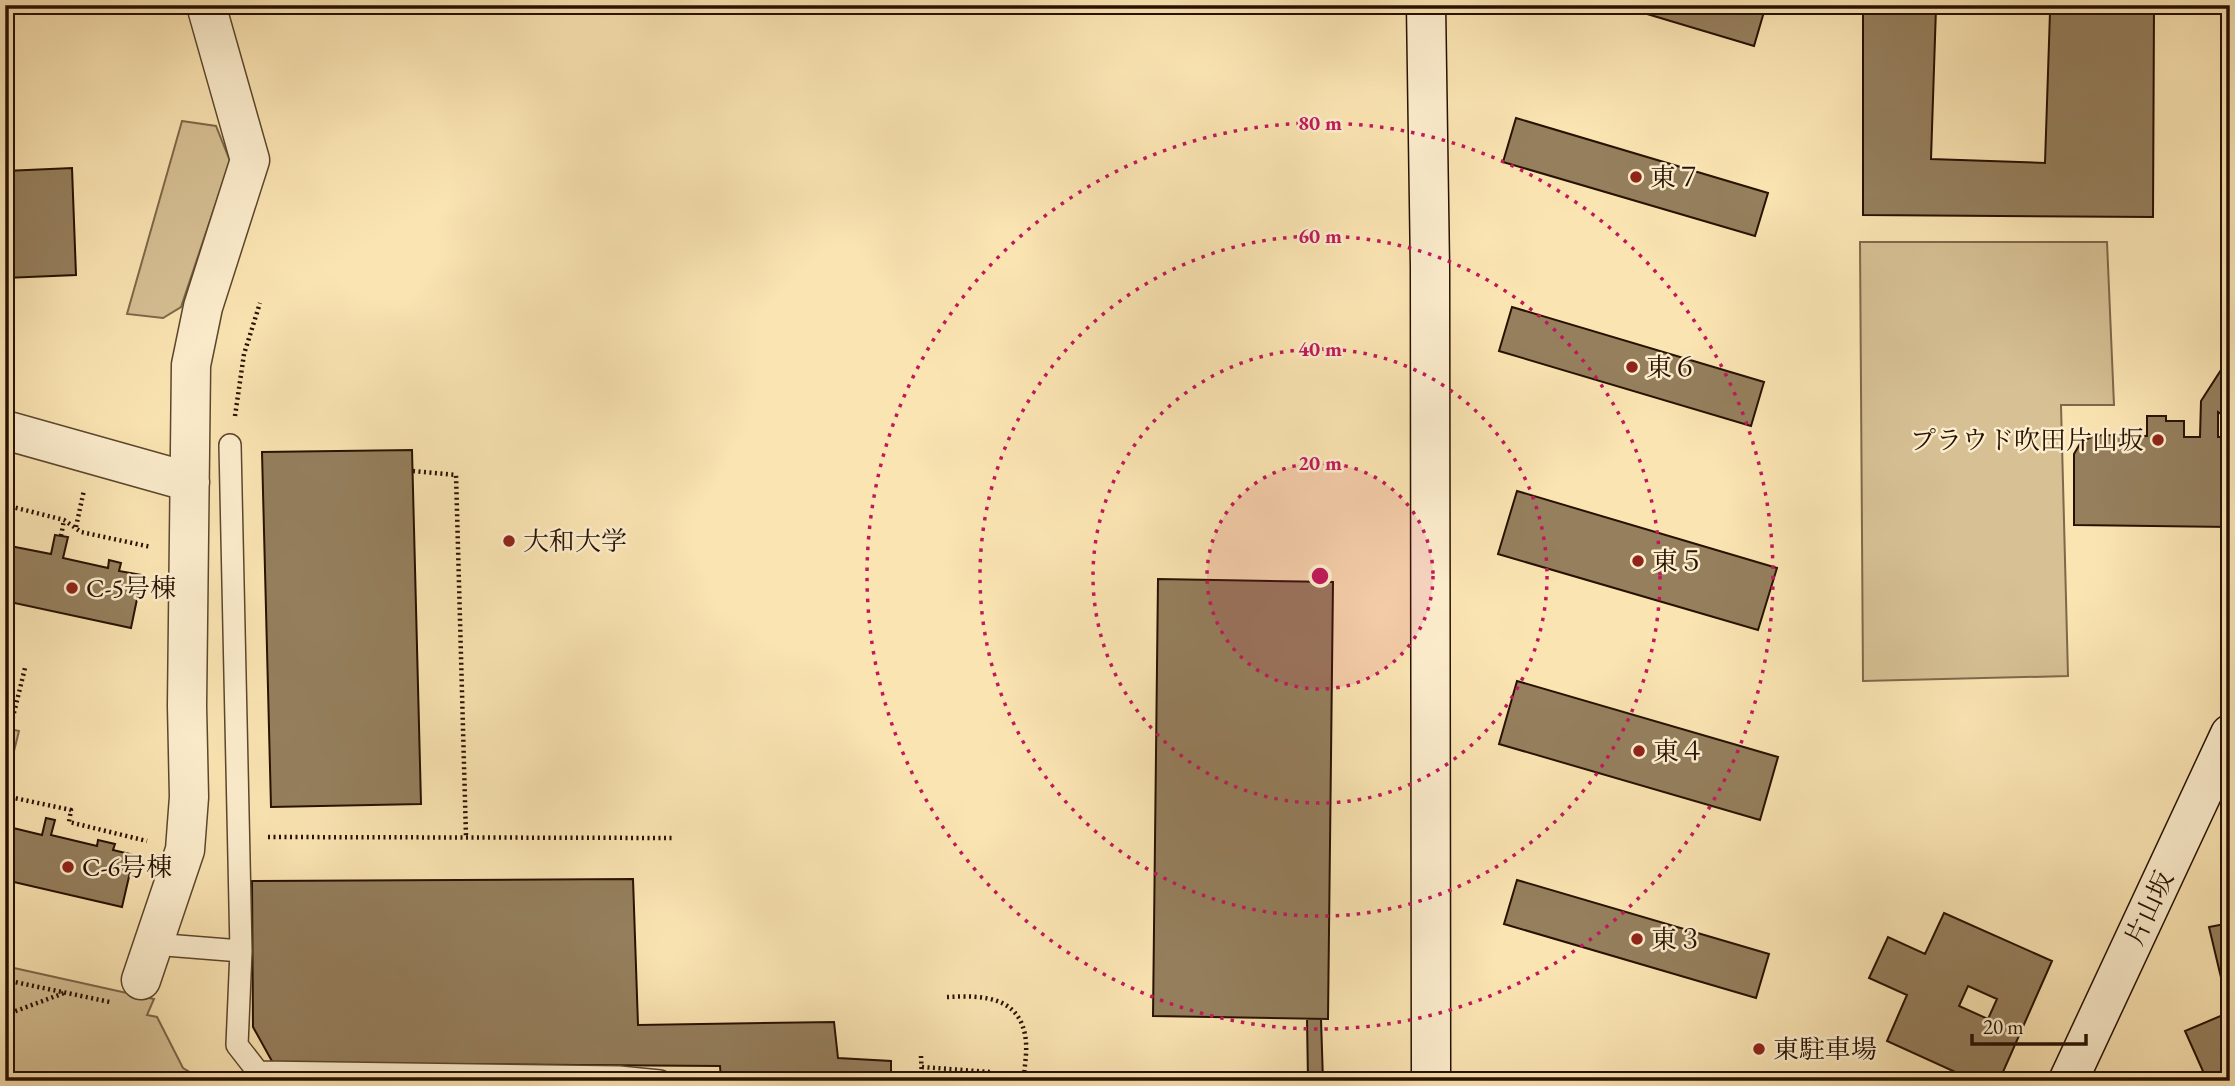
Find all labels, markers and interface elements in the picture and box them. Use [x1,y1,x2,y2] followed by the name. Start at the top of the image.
[1298,109,1342,136] text: 80 m
[1650,160,1702,194] place label: 東７
[1628,169,1644,185] marker: 東７
[1298,222,1342,249] text: 60 m
[1298,335,1342,362] text: 40 m
[1646,350,1698,384] place label: 東６
[1624,359,1640,375] marker: 東６
[1910,423,2144,457] place label: プラウド吹田片山坂
[2150,432,2166,448] marker: プラウド吹田片山坂
[1298,449,1342,476] text: 20 m
[523,524,627,558] place label: 大和大学
[501,533,517,549] marker: 大和大学
[1652,544,1704,578] place label: 東５
[1630,553,1646,569] marker: 東５
[1308,564,1332,588] centre of rings
[86,571,176,605] place label: C-5号棟
[64,580,80,596] marker: C-5号棟
[1653,734,1705,768] place label: 東４
[1631,743,1647,759] marker: 東４
[82,850,172,884] place label: C-6号棟
[60,859,76,875] marker: C-6号棟
[2117,865,2181,951] street label: 片山坂
[1651,922,1703,956] place label: 東３
[1629,931,1645,947] marker: 東３
[1972,1002,2086,1046] scale bar
[1983,1013,2024,1040] text: 20 m
[1773,1032,1877,1066] place label: 東駐車場
[1751,1041,1767,1057] marker: 東駐車場

